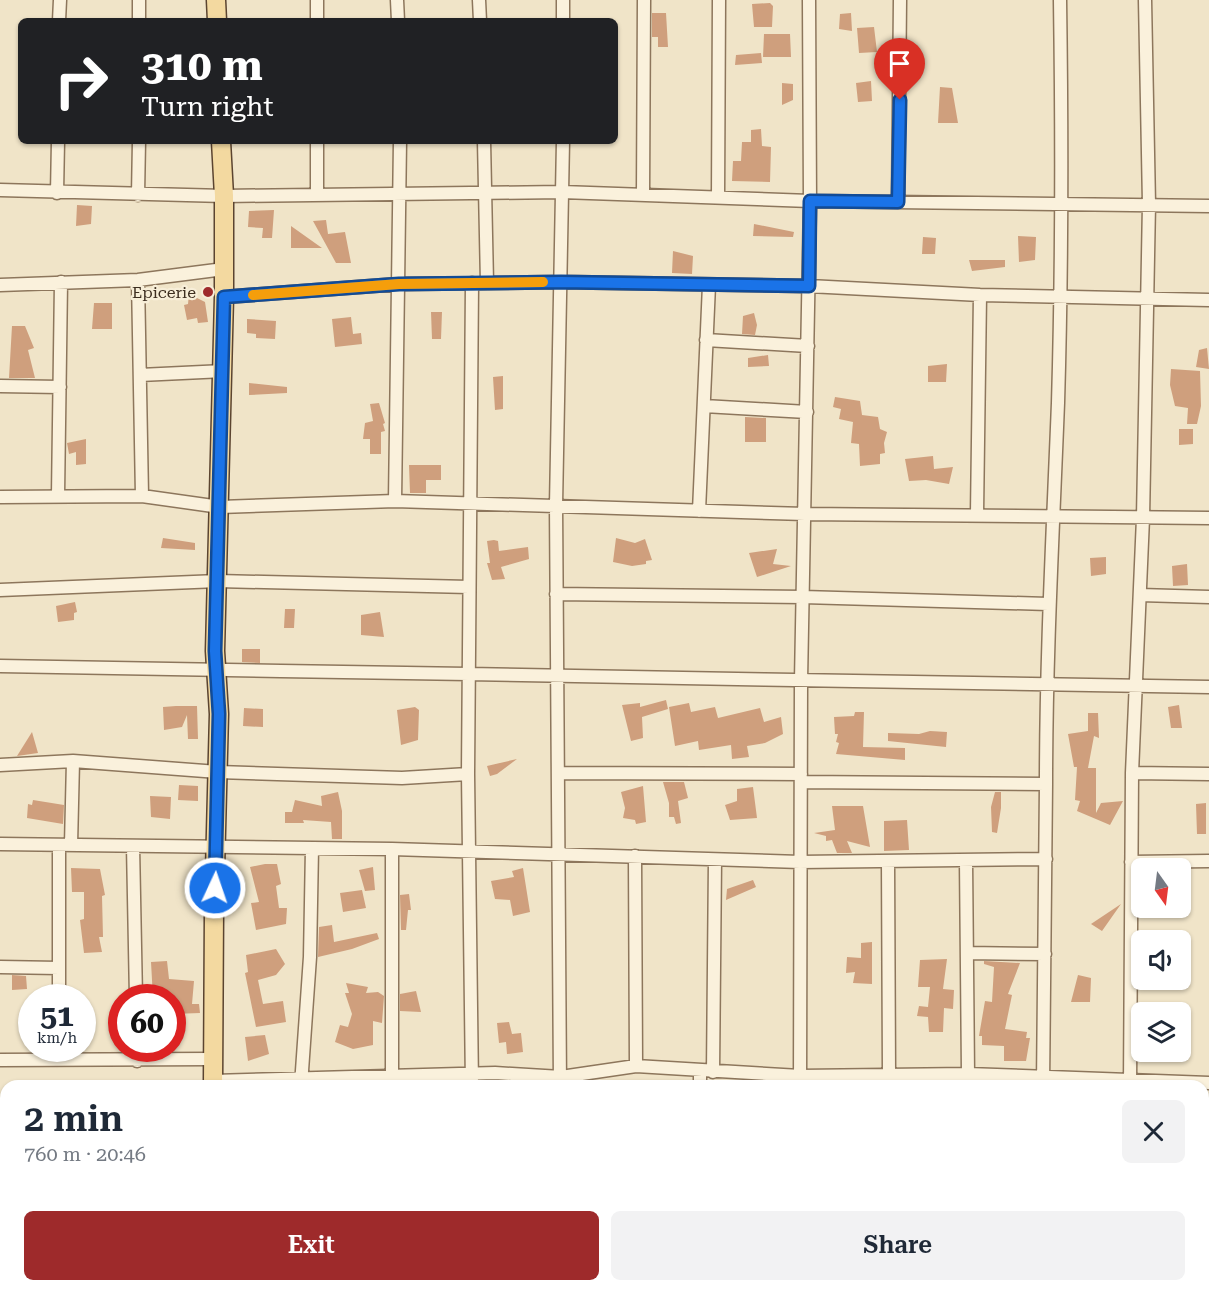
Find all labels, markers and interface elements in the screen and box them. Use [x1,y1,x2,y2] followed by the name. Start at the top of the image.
[874,38,925,100] pin
[141,41,263,90] text: 310 m
[42,42,120,120] icon: right
[883,47,916,80] icon: arrive
[141,91,274,123] text: Turn right
[132,283,196,302] place label: Epicerie
[201,285,215,299] marker: Epicerie
[183,856,247,920] position arrow
[1131,858,1191,918] north arrow
[1131,858,1191,1062] map controls
[1131,930,1191,990] button: sound
[108,984,186,1062] speed limit sign: 60
[40,998,74,1033] text: 51
[1131,1002,1191,1062] button: layers
[37,1029,77,1047] text: km/h
[24,1098,123,1140] text: 2 min
[1122,1100,1185,1163] button: close
[24,1142,146,1166] text: 760 m · 20:46
[24,1211,599,1280] button: Exit
[611,1211,1185,1280] button: Share

